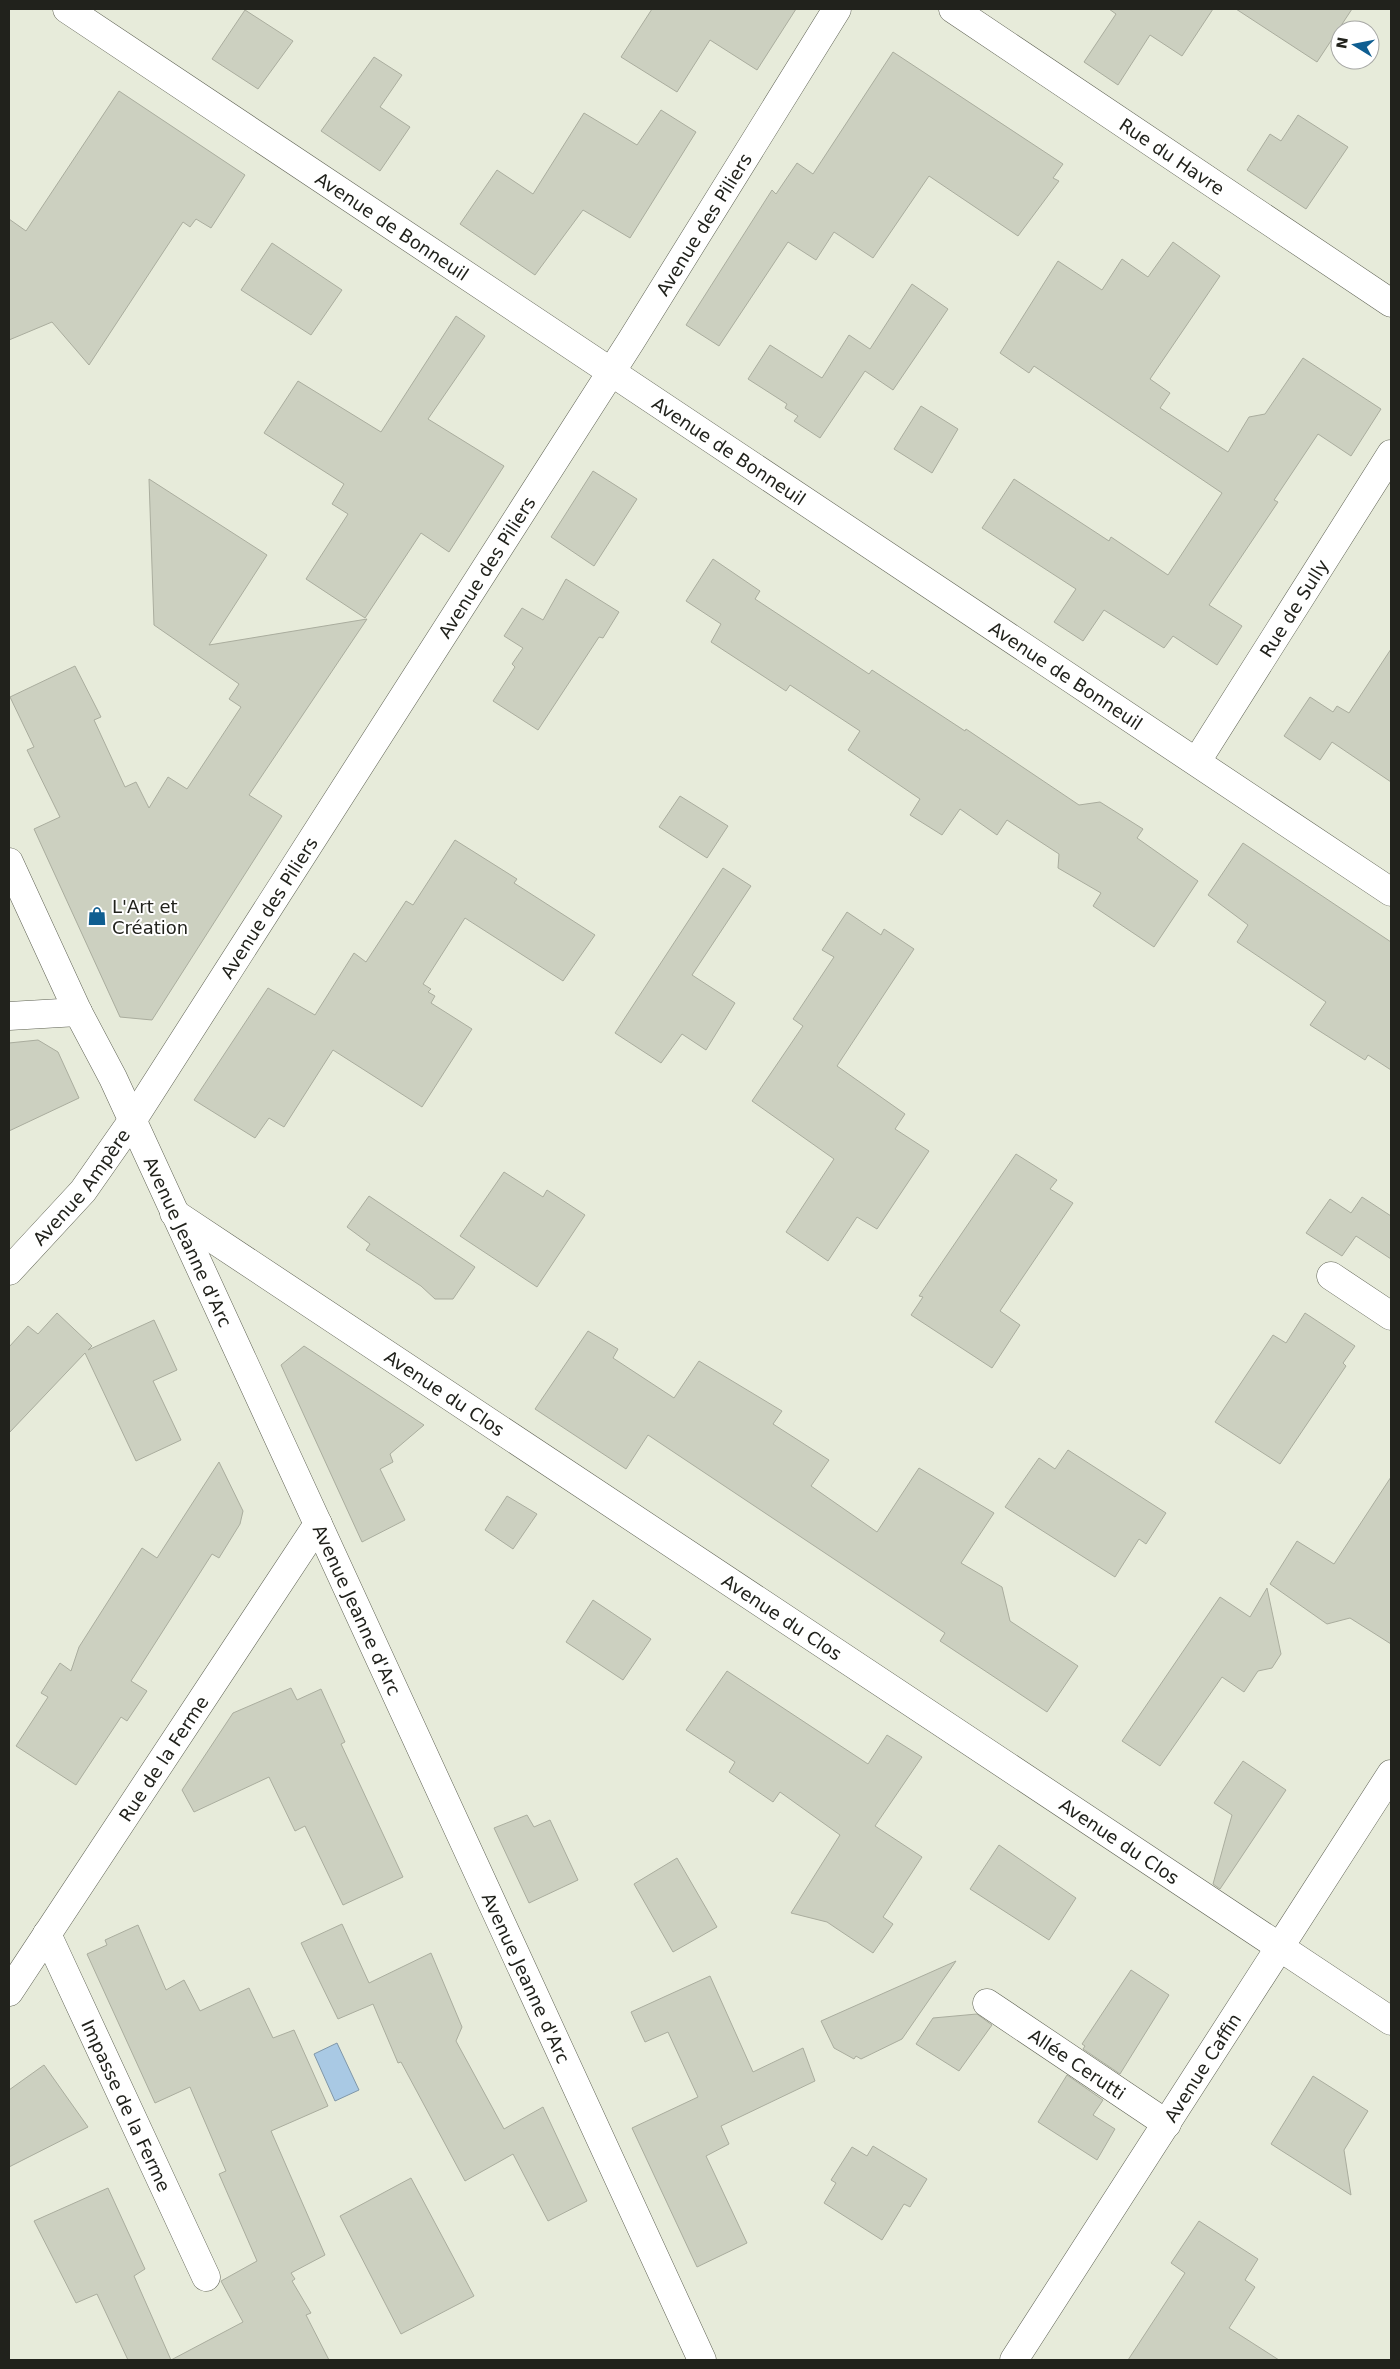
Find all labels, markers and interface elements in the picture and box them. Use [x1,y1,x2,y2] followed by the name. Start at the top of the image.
[1330,20,1380,70] north arrow
[1333,36,1351,50] text: N
[1116,113,1229,199] street label: Rue du Havre
[651,149,756,299] street label: Avenue des Piliers
[312,167,473,285] street label: Avenue de Bonneuil
[649,392,810,509] street label: Avenue de Bonneuil
[433,492,539,642] street label: Avenue des Piliers
[1255,555,1333,661] street label: Rue de Sully
[986,617,1147,734] street label: Avenue de Bonneuil
[216,833,322,982] street label: Avenue des Piliers
[112,896,188,938] place label: L'Art et Création
[86,905,108,927] shop icon: L'Art et Création
[28,1125,134,1249] street label: Avenue Ampère
[140,1153,236,1330] street label: Avenue Jeanne d'Arc
[381,1346,509,1440] street label: Avenue du Clos
[309,1521,406,1698] street label: Avenue Jeanne d'Arc
[718,1570,846,1664] street label: Avenue du Clos
[114,1692,212,1825] street label: Rue de la Ferme
[1056,1794,1183,1888] street label: Avenue du Clos
[478,1889,575,2066] street label: Avenue Jeanne d'Arc
[1160,2009,1245,2126] street label: Avenue Caffin
[78,2016,175,2195] street label: Impasse de la Ferme
[1025,2024,1130,2104] street label: Allée Cerutti

